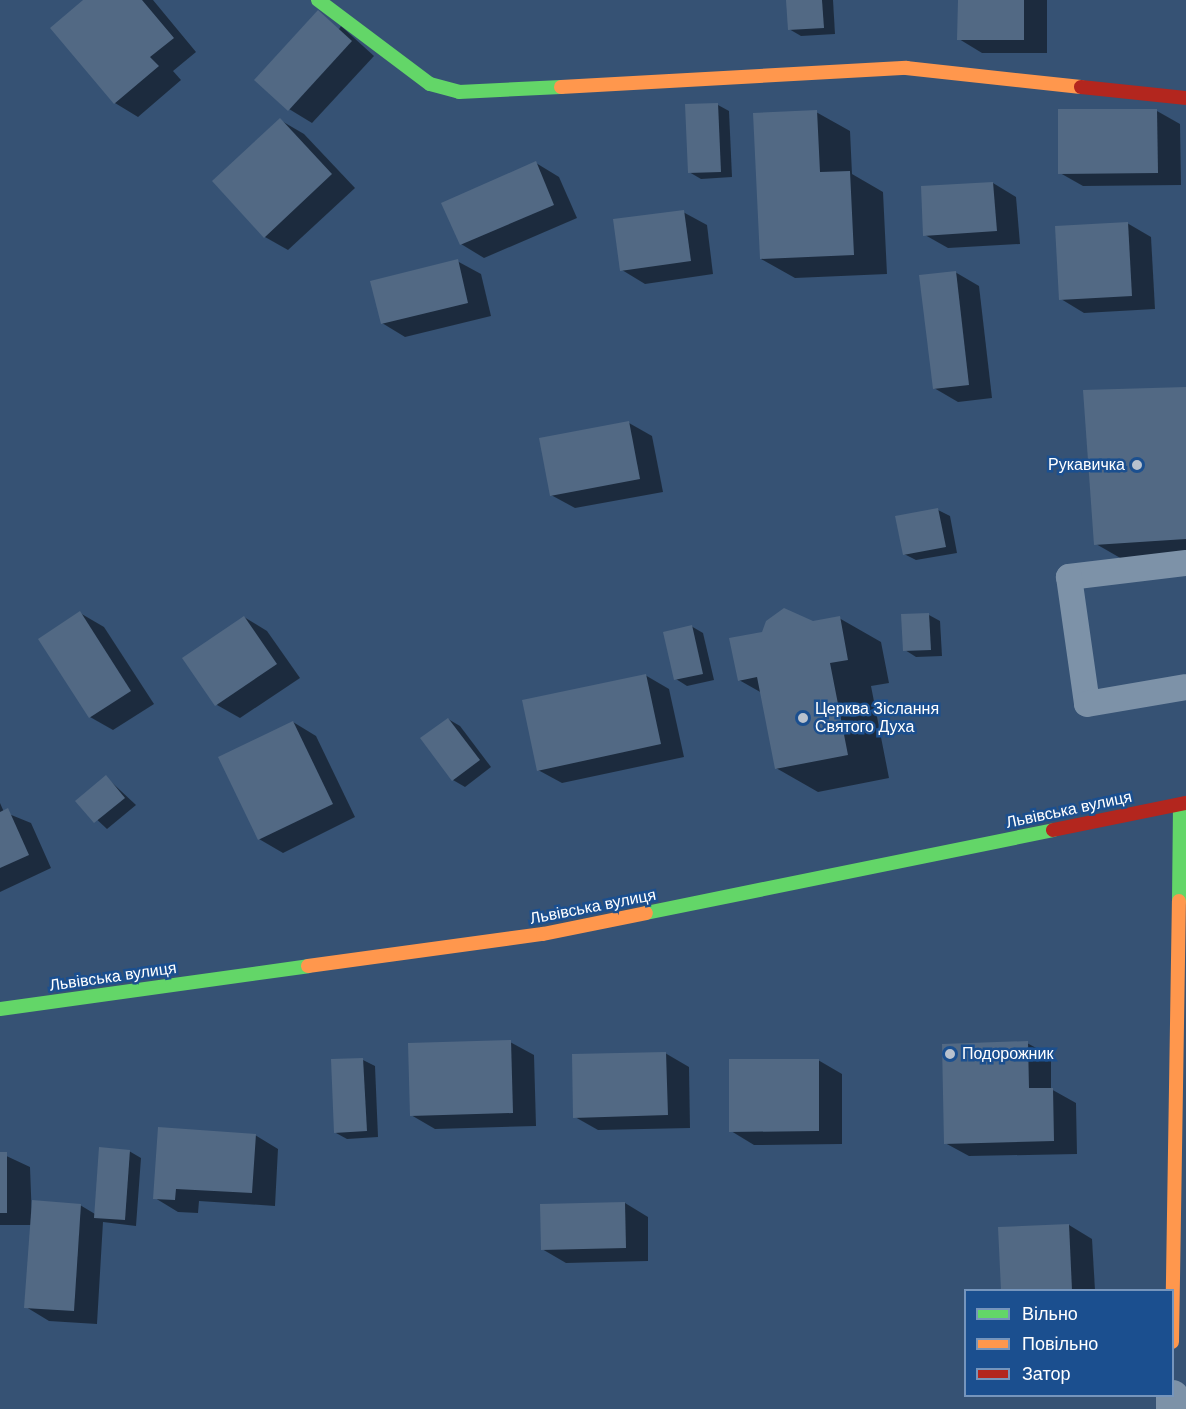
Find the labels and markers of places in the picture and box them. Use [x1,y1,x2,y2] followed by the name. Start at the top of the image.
[1048,455,1125,475] place label: Рукавичка
[1130,458,1144,472] marker: Рукавичка
[815,699,939,737] place label: Церква Зіслання Святого Духа
[796,711,810,725] marker: Церква Зіслання Святого Духа
[962,1044,1053,1064] place label: Подорожник
[943,1047,957,1061] marker: Подорожник

